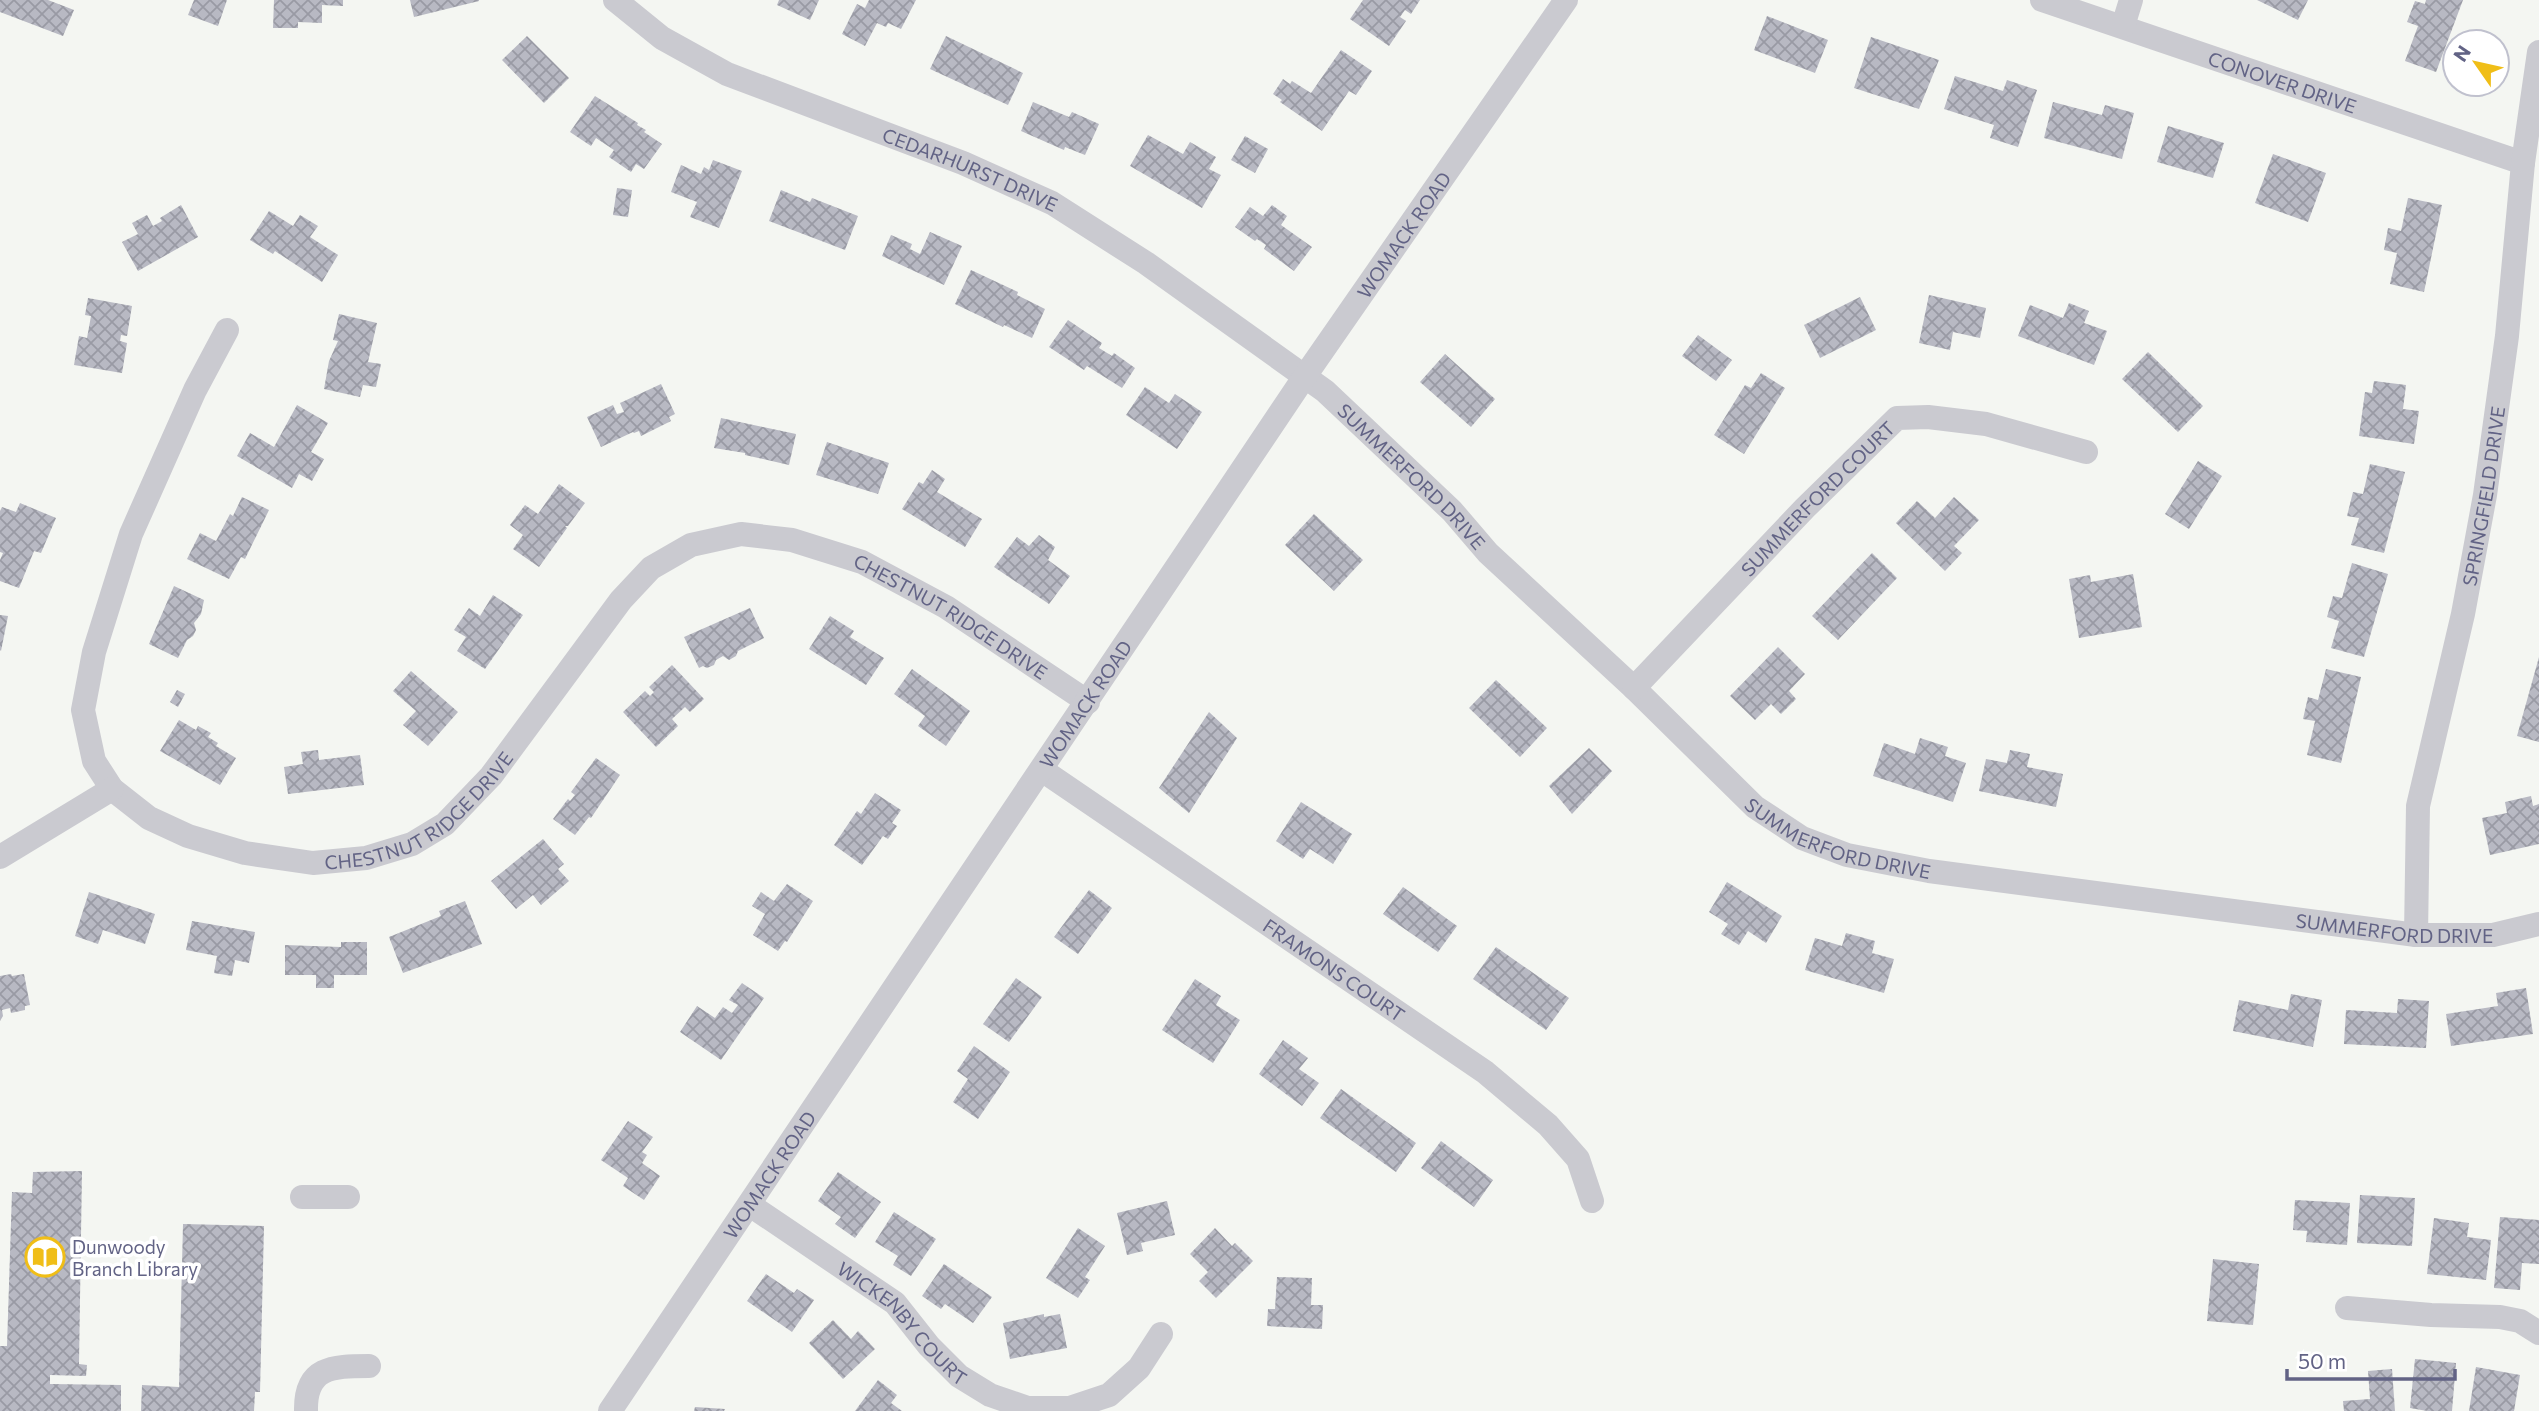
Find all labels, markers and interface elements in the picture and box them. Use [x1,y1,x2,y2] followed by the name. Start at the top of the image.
[2441,28,2511,98] north arrow
[2448,41,2475,66] text: N
[2205,46,2360,117] street label: CONOVER DRIVE
[880,122,1061,216] street label: CEDARHURST DRIVE
[1351,167,1455,302] street label: WOMACK ROAD
[1334,398,1491,554] street label: SUMMERFORD DRIVE
[2457,405,2509,588] street label: SPRINGFIELD DRIVE
[1736,416,1899,580] street label: SUMMERFORD COURT
[851,549,1052,683] street label: CHESTNUT RIDGE DRIVE
[1034,635,1136,772] street label: WOMACK ROAD
[323,747,517,873] street label: CHESTNUT RIDGE DRIVE
[1741,793,1933,883] street label: SUMMERFORD DRIVE
[2294,908,2493,947] street label: SUMMERFORD DRIVE
[1259,913,1410,1026] street label: FRAMONS COURT
[718,1106,820,1243] street label: WOMACK ROAD
[72,1235,198,1280] place label: Dunwoody Branch Library
[24,1236,66,1278] library icon: Dunwoody Branch Library
[833,1256,971,1390] street label: WICKENBY COURT
[2287,1338,2455,1382] scale bar
[2298,1348,2346,1373] text: 50 m

